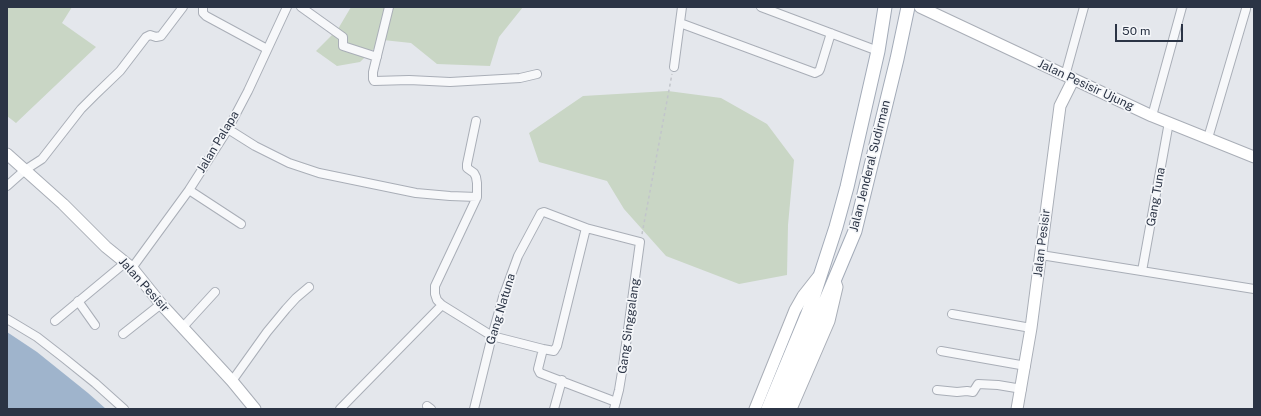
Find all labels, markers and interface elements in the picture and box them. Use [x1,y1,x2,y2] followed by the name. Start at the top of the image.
[1117,16,1185,42] scale bar
[1122,24,1150,38] text: 50 m
[1036,56,1136,114] street label: Jalan Pesisir Ujung
[847,99,893,233] street label: Jalan Jenderal Sudirman
[194,109,242,175] street label: Jalan Palapa
[1144,166,1168,228] street label: Gang Tuna
[1031,208,1053,278] street label: Jalan Pesisir
[116,255,172,315] street label: Jalan Pesisir
[483,272,519,346] street label: Gang Natuna
[615,277,643,375] street label: Gang Singgalang

